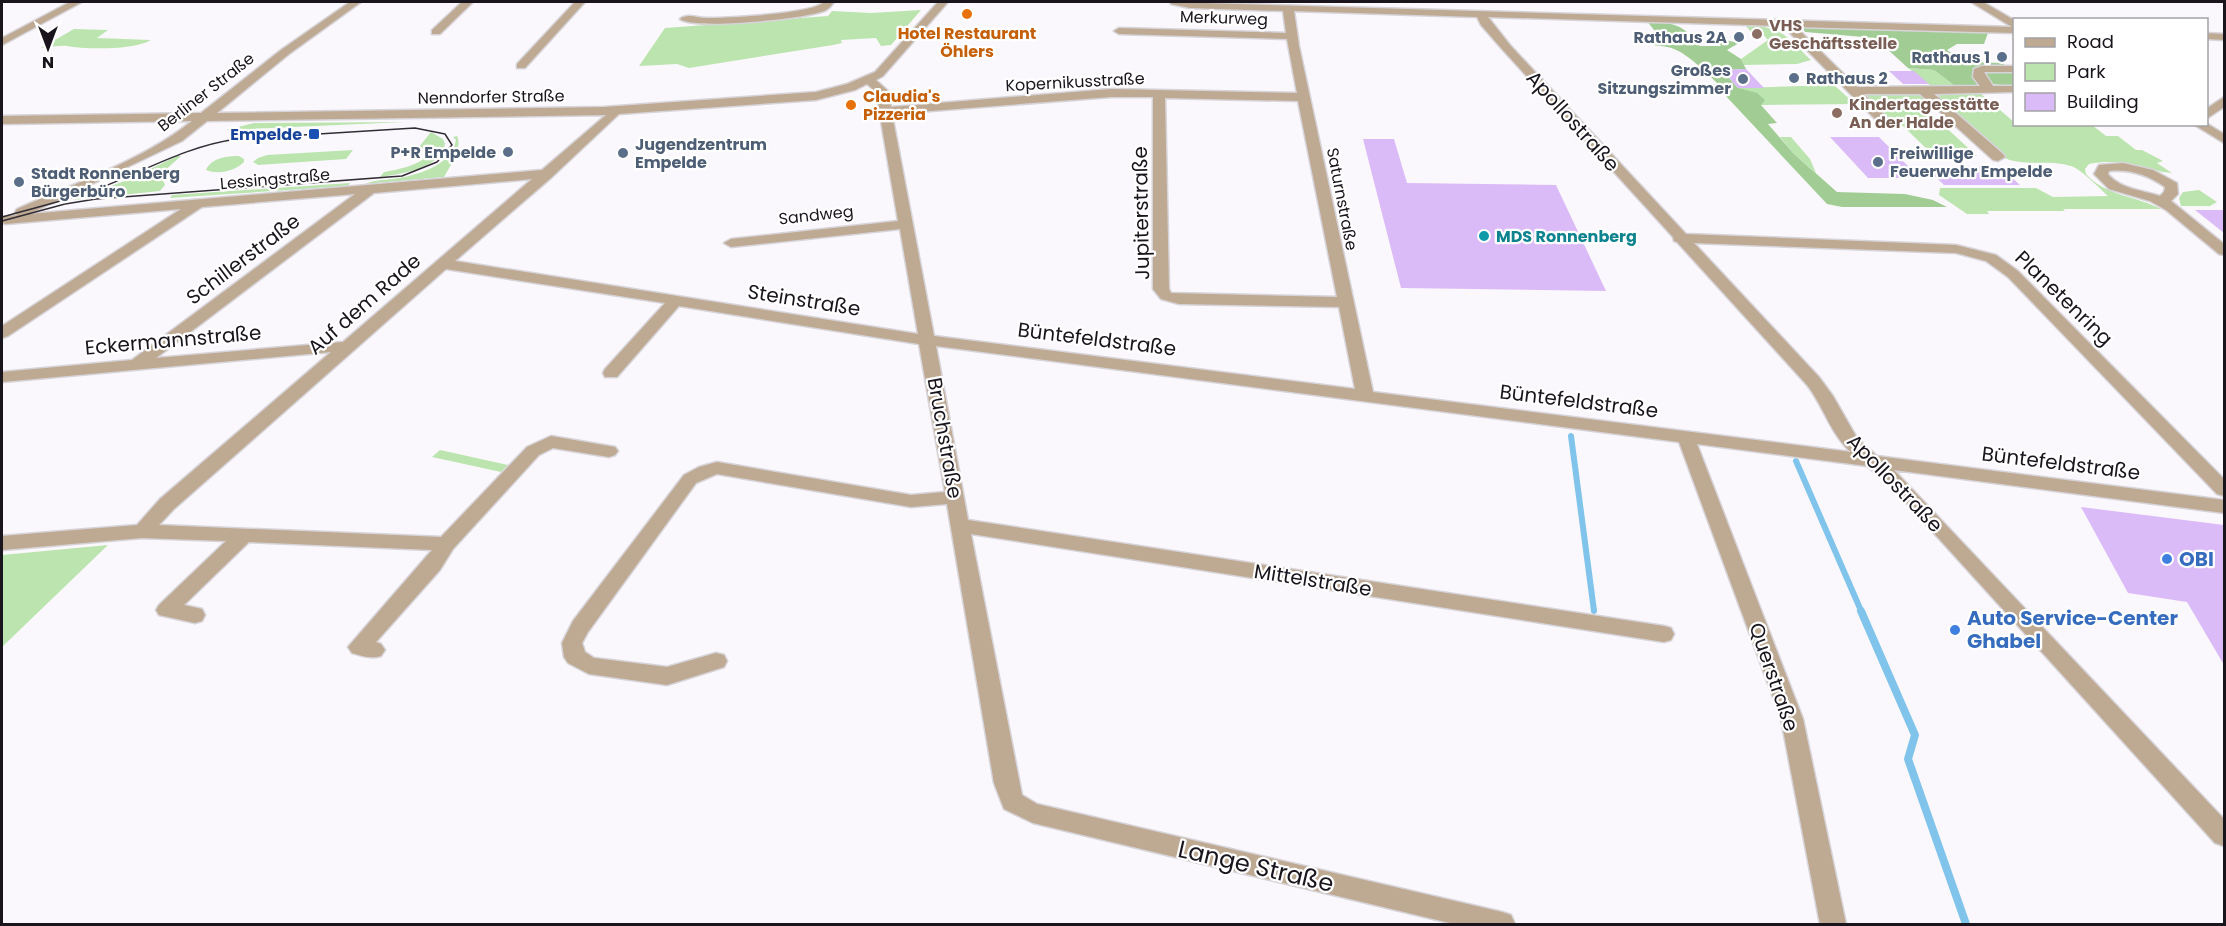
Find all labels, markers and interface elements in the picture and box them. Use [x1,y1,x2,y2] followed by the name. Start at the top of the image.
[1180,5,1268,31] street label: Merkurweg
[960,7,974,21] marker: Hotel Restaurant Öhlers
[1769,14,1897,55] place label: VHS Geschäftsstelle
[18,18,78,78] north arrow
[2013,18,2208,126] legend
[898,22,1036,63] place label: Hotel Restaurant Öhlers
[1634,26,1727,49] place label: Rathaus 2A
[1750,27,1764,41] marker: VHS Geschäftsstelle
[2067,29,2114,54] text: Road
[1732,30,1746,44] marker: Rathaus 2A
[1911,46,1990,69] place label: Rathaus 1
[153,47,259,137] street label: Berliner Straße
[1995,50,2009,64] marker: Rathaus 1
[42,51,54,74] text: N
[1597,59,1731,100] place label: Großes Sitzungszimmer
[2067,59,2106,84] text: Park
[1520,64,1626,178] street label: Apollostraße
[1005,67,1145,97] street label: Kopernikusstraße
[1806,67,1888,90] place label: Rathaus 2
[1787,71,1801,85] marker: Rathaus 2
[1736,72,1750,86] marker: Großes Sitzungszimmer
[417,84,565,110] street label: Nenndorfer Straße
[863,85,941,126] place label: Claudia's Pizzeria
[2067,89,2139,114] text: Building
[1849,93,2000,134] place label: Kindertagesstätte An der Halde
[844,98,858,112] marker: Claudia's Pizzeria
[1830,106,1844,120] marker: Kindertagesstätte An der Halde
[230,123,302,146] place label: Empelde
[307,127,321,141] marker: Empelde
[635,133,767,174] place label: Jugendzentrum Empelde
[390,141,496,164] place label: P+R Empelde
[1890,142,2053,183] place label: Freiwillige Feuerwehr Empelde
[501,145,515,159] marker: P+R Empelde
[616,146,630,160] marker: Jugendzentrum Empelde
[1126,146,1156,280] street label: Jupiterstraße
[1321,146,1363,252] street label: Saturnstraße
[1871,155,1885,169] marker: Freiwillige Feuerwehr Empelde
[31,162,180,203] place label: Stadt Ronnenberg Bürgerbüro
[219,163,331,195] street label: Lessingstraße
[12,175,26,189] marker: Stadt Ronnenberg Bürgerbüro
[777,200,855,230] street label: Sandweg
[180,207,306,311] street label: Schillerstraße
[1496,225,1637,248] place label: MDS Ronnenberg
[1477,229,1491,243] marker: MDS Ronnenberg
[2009,244,2119,352] street label: Planetenring
[301,247,427,361] street label: Auf dem Rade
[746,277,862,323] street label: Steinstraße
[1016,315,1178,363] street label: Büntefeldstraße
[84,318,262,362] street label: Eckermannstraße
[921,375,969,501] street label: Bruchstraße
[1498,377,1660,425] street label: Büntefeldstraße
[1841,428,1949,538] street label: Apollostraße
[1980,439,2142,487] street label: Büntefeldstraße
[2179,545,2214,573] place label: OBI
[2160,552,2174,566] marker: OBI
[1252,557,1374,603] street label: Mittelstraße
[1967,604,2178,655] place label: Auto Service-Center Ghabel
[1742,619,1806,735] street label: Querstraße
[1948,623,1962,637] marker: Auto Service-Center Ghabel
[1175,832,1337,900] street label: Lange Straße

